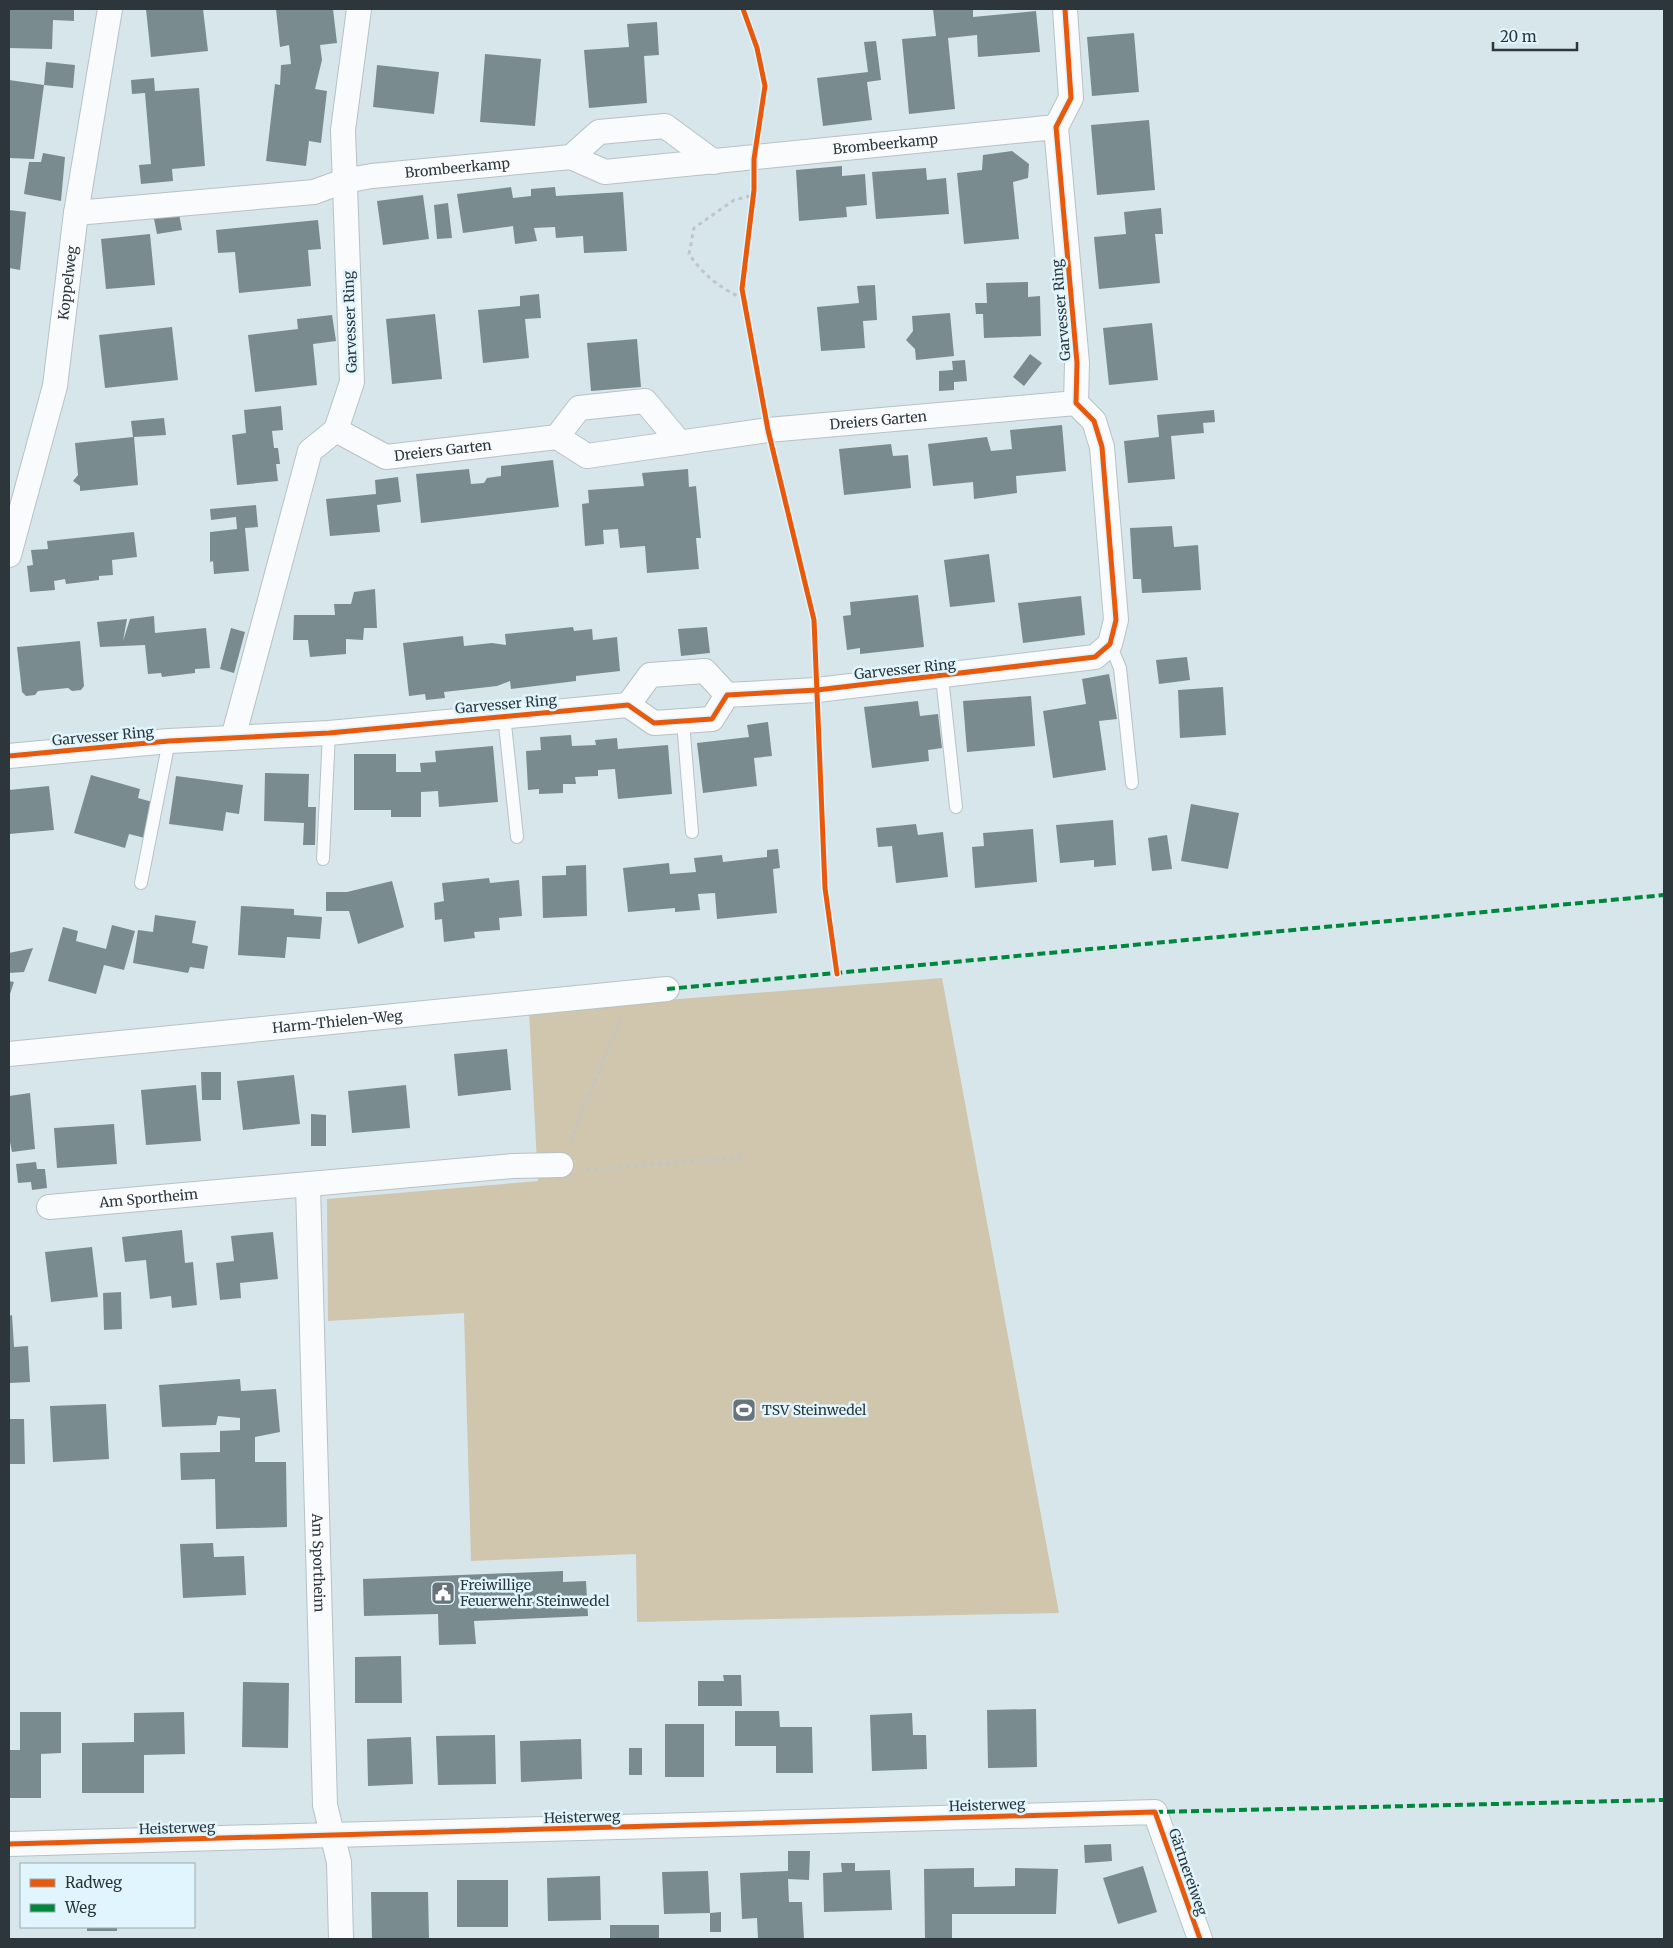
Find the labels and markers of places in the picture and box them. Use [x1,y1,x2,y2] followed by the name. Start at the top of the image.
[731,1397,757,1423] sports icon: TSV Steinwedel
[762,1401,867,1419] place label: TSV Steinwedel
[460,1576,610,1610] place label: Freiwillige Feuerwehr Steinwedel
[430,1580,456,1606] public building icon: Freiwillige Feuerwehr Steinwedel

